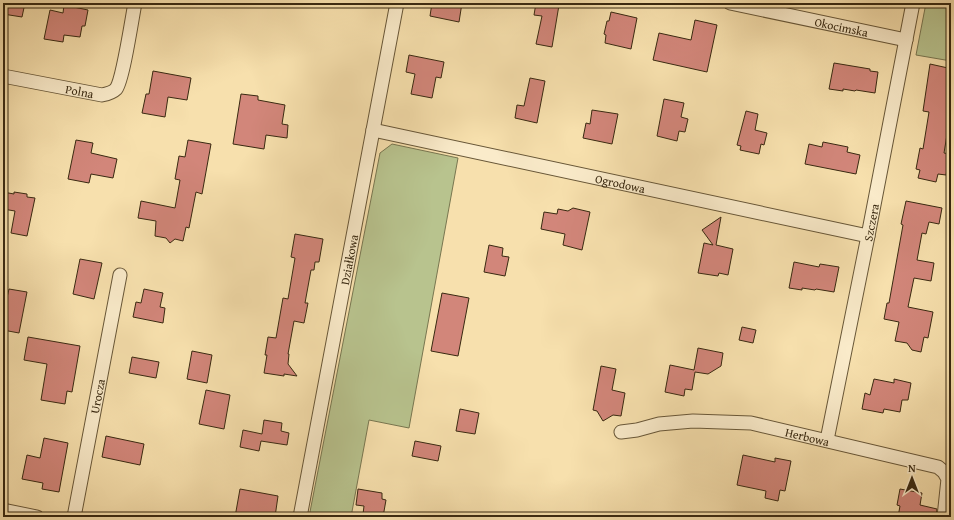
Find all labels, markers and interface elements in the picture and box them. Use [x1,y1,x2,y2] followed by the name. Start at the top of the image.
[813,13,870,40] street label: Okocimska
[64,80,95,102] street label: Polna
[594,169,647,197] street label: Ogrodowa
[859,202,883,243] street label: Szczera
[336,233,362,286] street label: Działkowa
[85,377,109,415] street label: Urocza
[784,423,831,450] street label: Herbowa
[892,458,932,498] north arrow
[908,460,916,476] text: N

